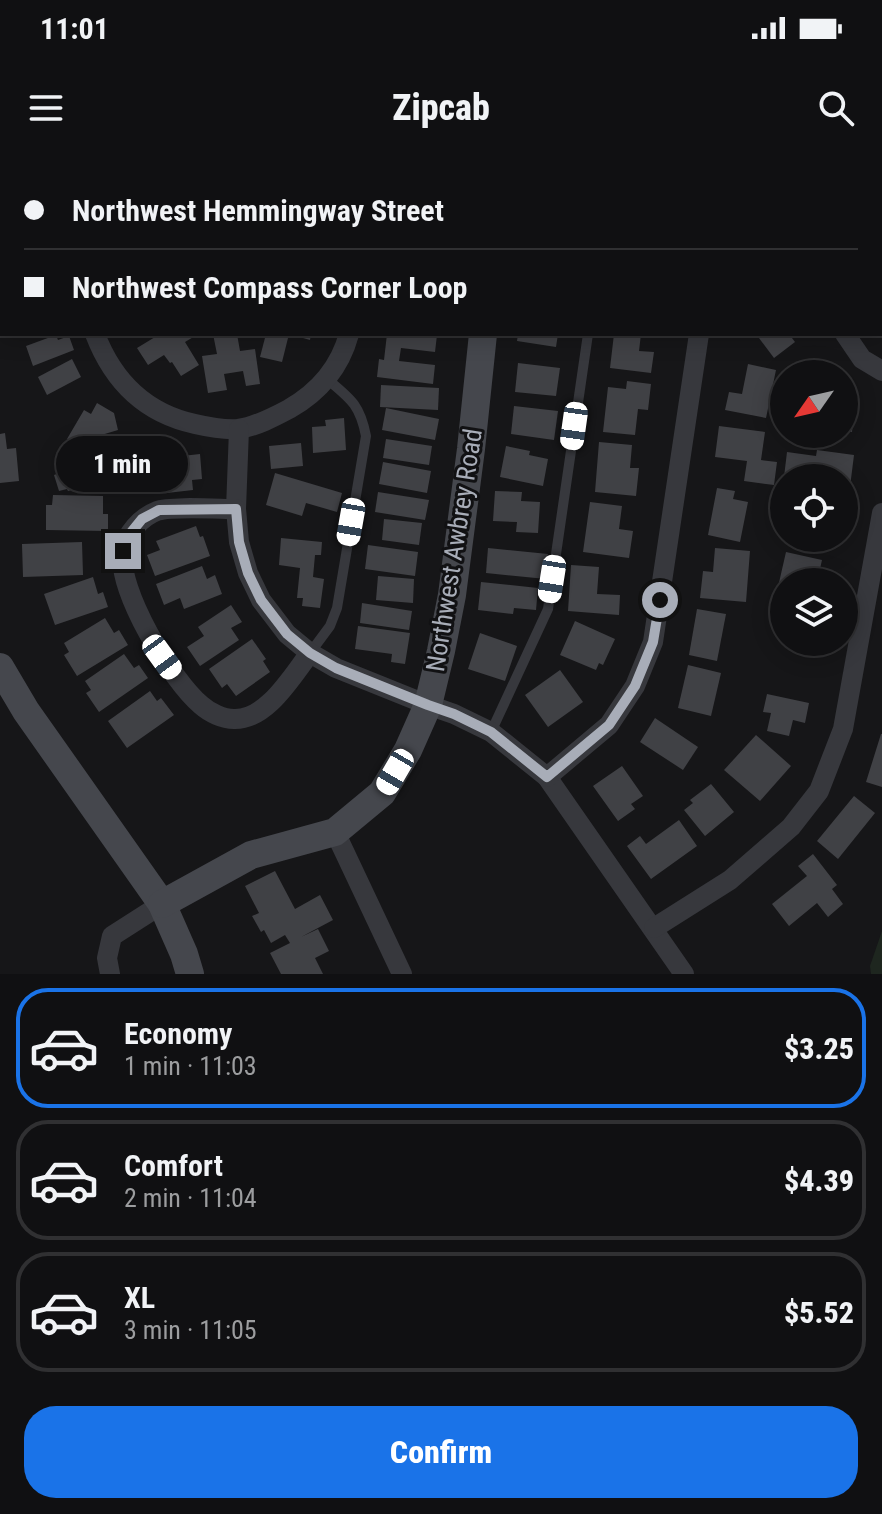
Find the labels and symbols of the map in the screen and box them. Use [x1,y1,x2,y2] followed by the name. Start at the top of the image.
[770,360,858,448] north arrow
[559,401,589,451] car
[420,426,488,674] street label: Northwest Awbrey Road
[57,435,189,491] callout: 1 min
[335,496,367,548] car
[105,533,141,569] route end
[536,553,568,605] car
[642,582,678,618] route start
[138,631,186,683] car
[373,745,417,799] car

